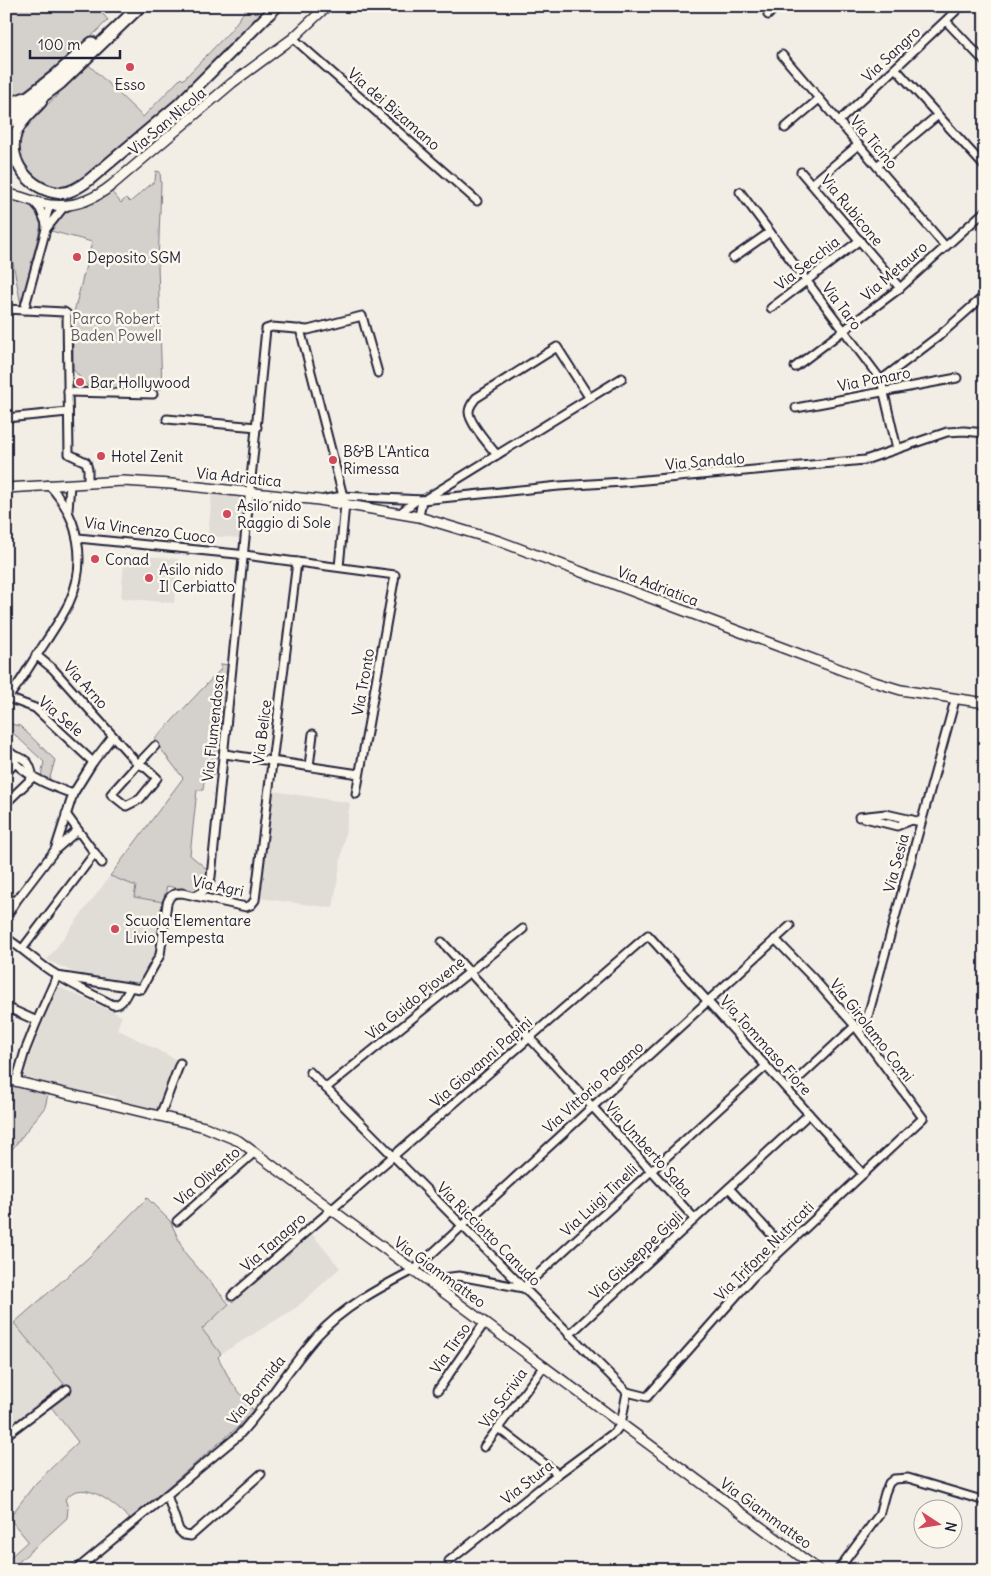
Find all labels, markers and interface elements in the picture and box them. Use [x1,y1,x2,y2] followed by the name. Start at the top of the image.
[858,22,924,86] street label: Via Sangro
[30,28,120,60] scale bar
[38,35,80,54] text: 100 m
[124,61,136,73] marker: Esso
[344,64,444,154] street label: Via dei Bizamano
[115,75,145,94] place label: Esso
[124,83,210,159] street label: Via San Nicola
[846,111,902,173] street label: Via Ticino
[817,170,887,250] street label: Via Rubicone
[771,232,844,294] street label: Via Secchia
[857,237,931,305] street label: Via Metauro
[87,248,181,267] place label: Deposito SGM
[71,251,83,263] marker: Deposito SGM
[818,278,866,334] street label: Via Taro
[70,309,162,345] park label: Parco Robert Baden Powell
[836,363,912,395] street label: Via Panaro
[90,373,190,392] place label: Bar Hollywood
[74,376,86,388] marker: Bar Hollywood
[343,442,430,478] place label: B&B L'Antica Rimessa
[111,447,183,466] place label: Hotel Zenit
[665,448,745,474] street label: Via Sandalo
[95,450,107,462] marker: Hotel Zenit
[327,454,339,466] marker: B&B L'Antica Rimessa
[195,463,283,491] street label: Via Adriatica
[237,496,331,532] place label: Asilo nido Raggio di Sole
[221,508,233,520] marker: Asilo nido Raggio di Sole
[83,513,217,547] street label: Via Vincenzo Cuoco
[105,550,149,569] place label: Conad
[89,553,101,565] marker: Conad
[159,560,235,596] place label: Asilo nido Il Cerbiatto
[615,562,702,610] street label: Via Adriatica
[143,572,155,584] marker: Asilo nido Il Cerbiatto
[348,647,378,717] street label: Via Tronto
[60,657,112,713] street label: Via Arno
[198,673,228,783] street label: Via Flumendosa
[35,692,87,740] street label: Via Sele
[249,699,275,765] street label: Via Belice
[879,831,913,894] street label: Via Sesia
[190,871,246,901] street label: Via Agri
[125,911,251,947] place label: Scuola Elementare Livio Tempesta
[109,923,121,935] marker: Scuola Elementare Livio Tempesta
[362,952,468,1044] street label: Via Guido Piovene
[826,975,918,1085] street label: Via Girolamo Comi
[716,991,816,1099] street label: Via Tommaso Fiore
[426,1013,536,1111] street label: Via Giovanni Papini
[539,1037,647,1137] street label: Via Vittorio Pagano
[601,1098,697,1201] street label: Via Umberto Saba
[170,1142,244,1210] street label: Via Olivento
[557,1160,641,1240] street label: Via Luigi Tinelli
[433,1178,545,1290] street label: Via Ricciotto Canudo
[710,1197,818,1305] street label: Via Trifone Nutricati
[585,1207,687,1303] street label: Via Giuseppe Gigli
[236,1208,310,1276] street label: Via Tanagro
[390,1232,490,1312] street label: Via Giammatteo
[426,1319,474,1377] street label: Via Tirso
[223,1351,289,1429] street label: Via Bormida
[475,1364,531,1432] street label: Via Scrivia
[497,1455,557,1508] street label: Via Stura
[716,1473,816,1553] street label: Via Giammatteo
[914,1498,964,1548] north arrow
[941,1520,961,1533] text: N

